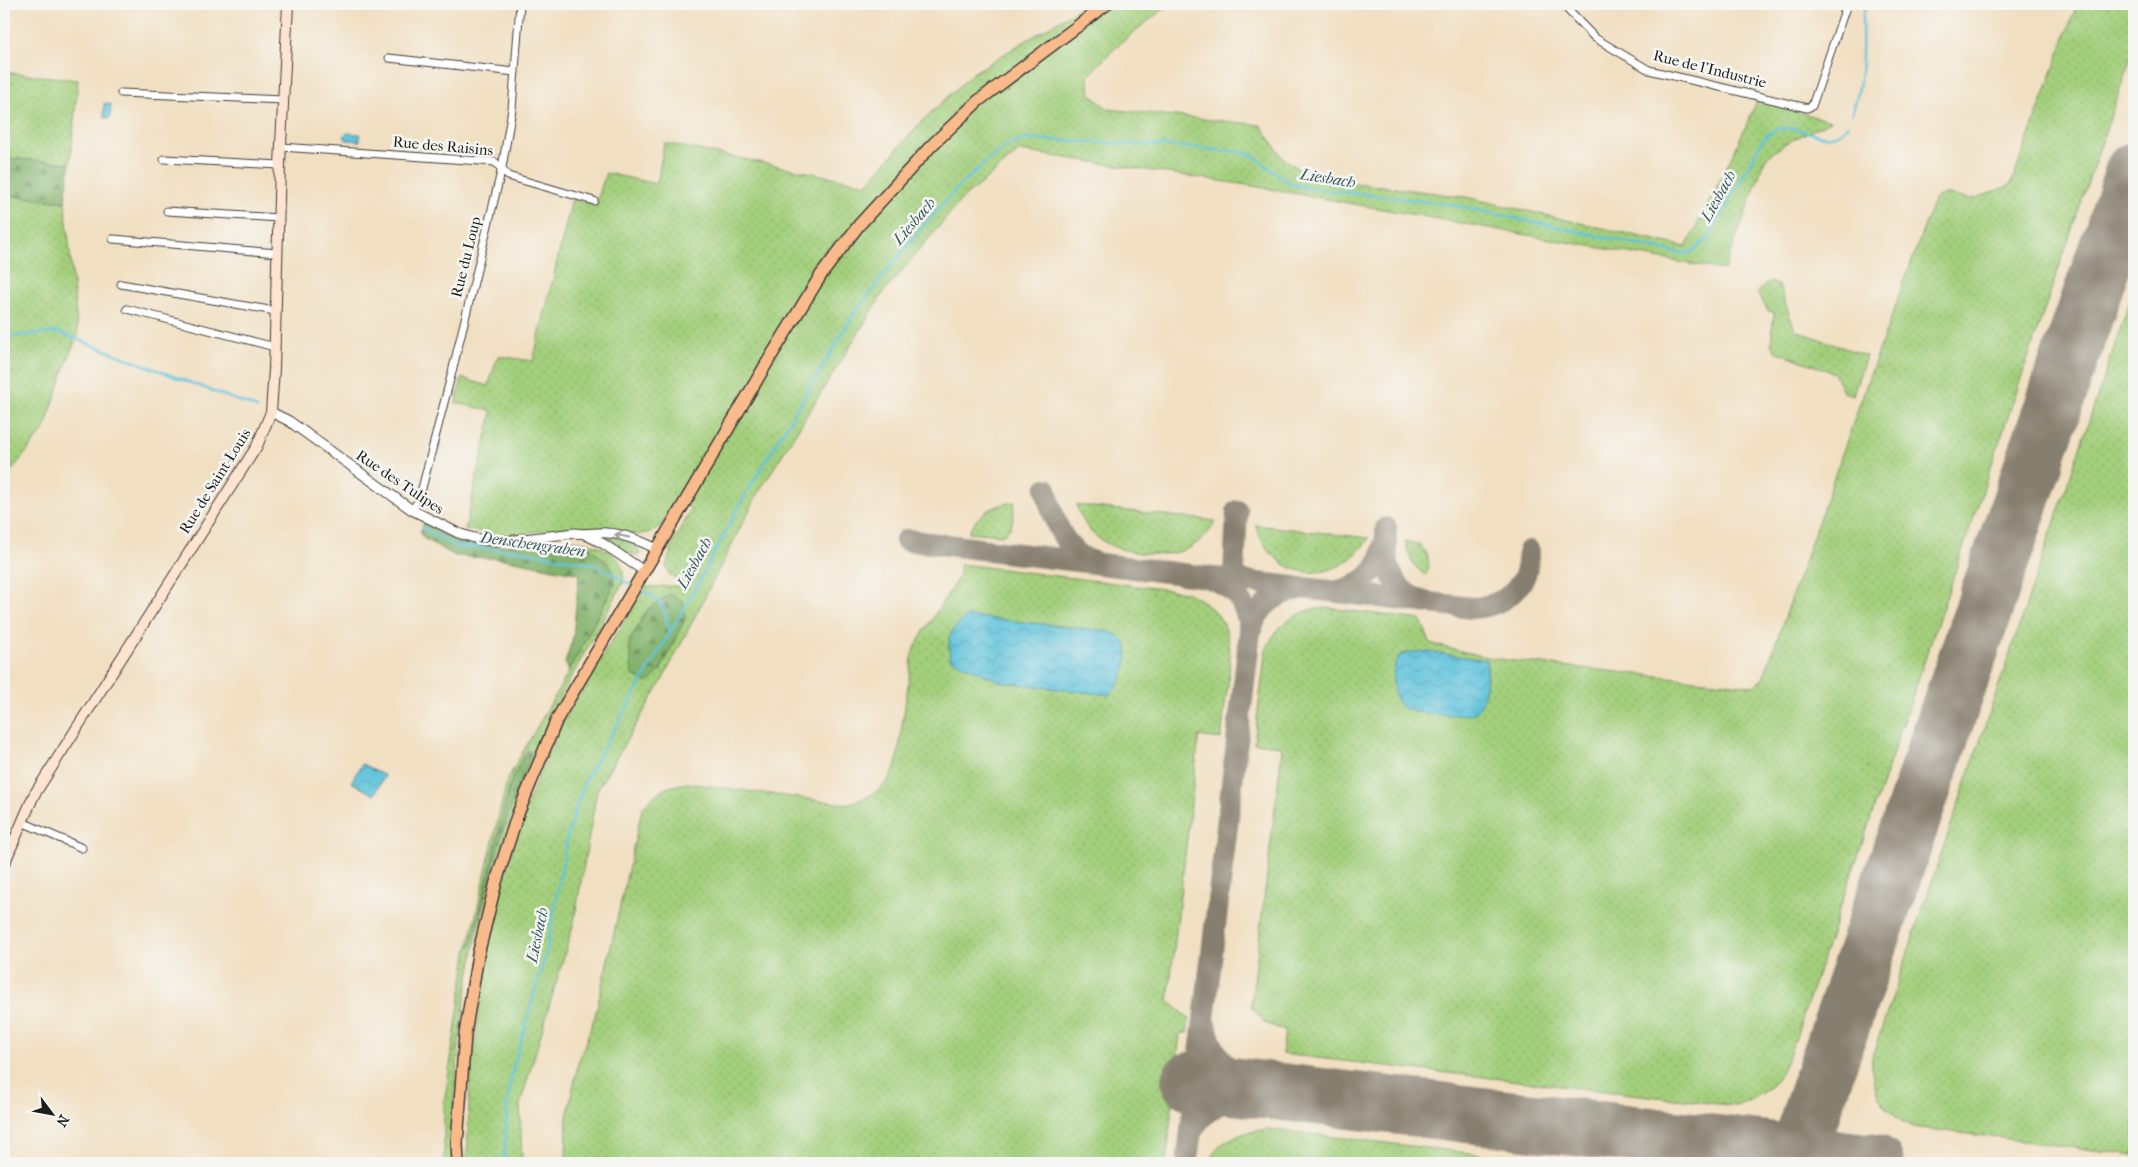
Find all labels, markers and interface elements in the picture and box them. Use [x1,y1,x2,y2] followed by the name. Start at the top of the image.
[1652,46,1769,92] street label: Rue de l'Industrie
[392,133,494,159] street label: Rue des Raisins
[1298,164,1357,192] water label: Liesbach
[1696,167,1740,226] water label: Liesbach
[888,194,939,249] water label: Liesbach
[447,215,485,299] street label: Rue du Loup
[175,425,255,537] street label: Rue de Saint-Louis
[353,446,448,518] street label: Rue des Tulipes
[478,527,587,561] water label: Denschengraben
[615,531,631,540] one-way arrow
[672,534,716,593] water label: Liesbach
[522,906,552,965] water label: Liesbach
[28,1090,78,1140] north arrow
[52,1112,73,1130] text: N

